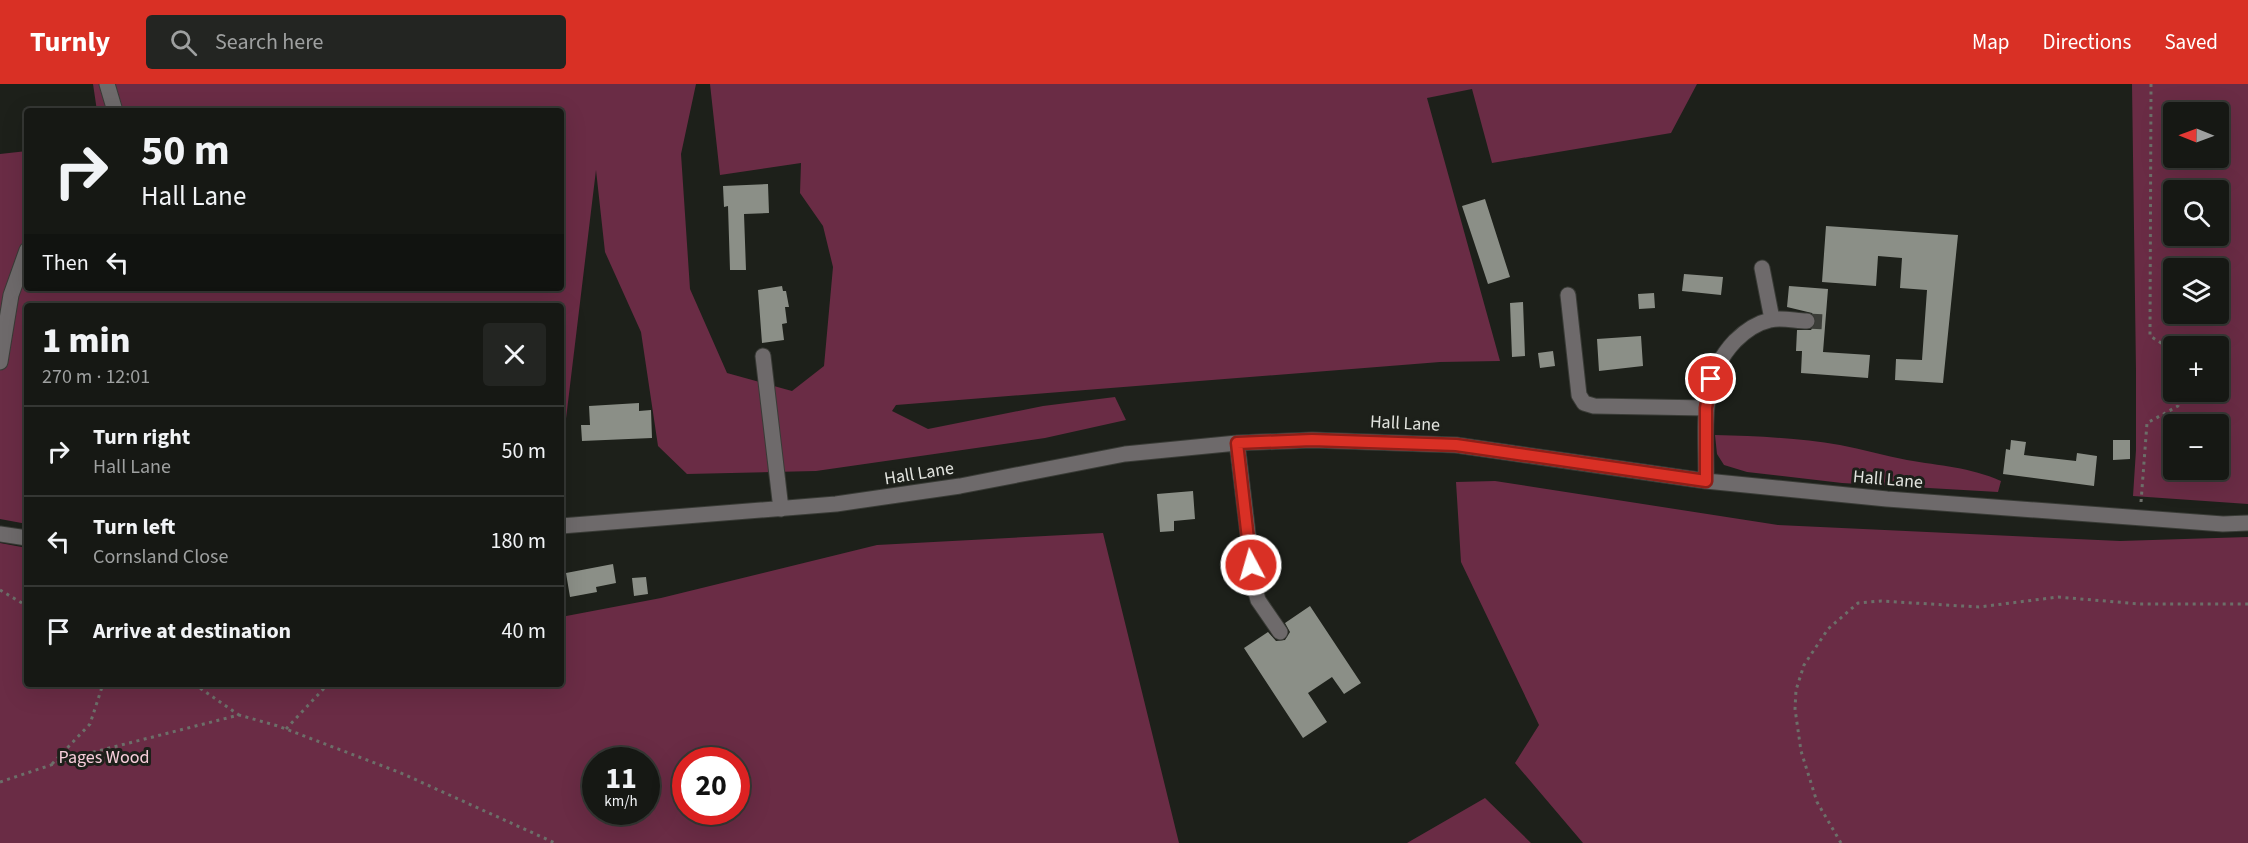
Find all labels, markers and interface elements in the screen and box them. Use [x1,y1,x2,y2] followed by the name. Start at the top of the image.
[146,15,566,69] search box
[30,22,110,62] text: Turnly
[167,26,200,59] icon: search
[215,26,324,58] text: Search here
[1972,27,2010,57] text: Map
[2043,27,2131,57] text: Directions
[2164,27,2218,57] text: Saved
[2163,102,2229,168] north arrow
[2163,102,2229,480] map controls
[141,121,230,181] text: 50 m
[42,132,120,210] icon: right
[141,177,246,216] text: Hall Lane
[2163,180,2229,246] button: search
[101,246,134,279] icon: left
[42,247,89,279] text: Then
[2163,258,2229,324] button: layers
[42,315,130,366] text: 1 min
[483,323,546,386] button: close
[2163,336,2229,402] button: +
[1685,353,1736,404] pin
[1694,362,1727,395] icon: arrive
[42,363,150,391] text: 270 m · 12:01
[1369,409,1441,438] street label: Hall Lane
[2163,414,2229,480] button: −
[93,421,190,453] text: Turn right
[42,435,75,468] icon: right
[501,435,546,467] text: 50 m
[93,453,171,481] text: Hall Lane
[882,456,956,491] street label: Hall Lane
[1852,464,1924,495] street label: Hall Lane
[93,511,175,543] text: Turn left
[42,525,75,558] icon: left
[491,525,546,557] text: 180 m
[1219,533,1283,597] position arrow
[93,543,228,571] text: Cornsland Close
[42,615,75,648] icon: arrive
[93,615,291,647] text: Arrive at destination
[501,615,546,647] text: 40 m
[58,745,150,770] park label: Pages Wood
[672,747,750,825] speed limit sign: 20
[605,757,637,800] text: 11
[604,791,638,812] text: km/h

